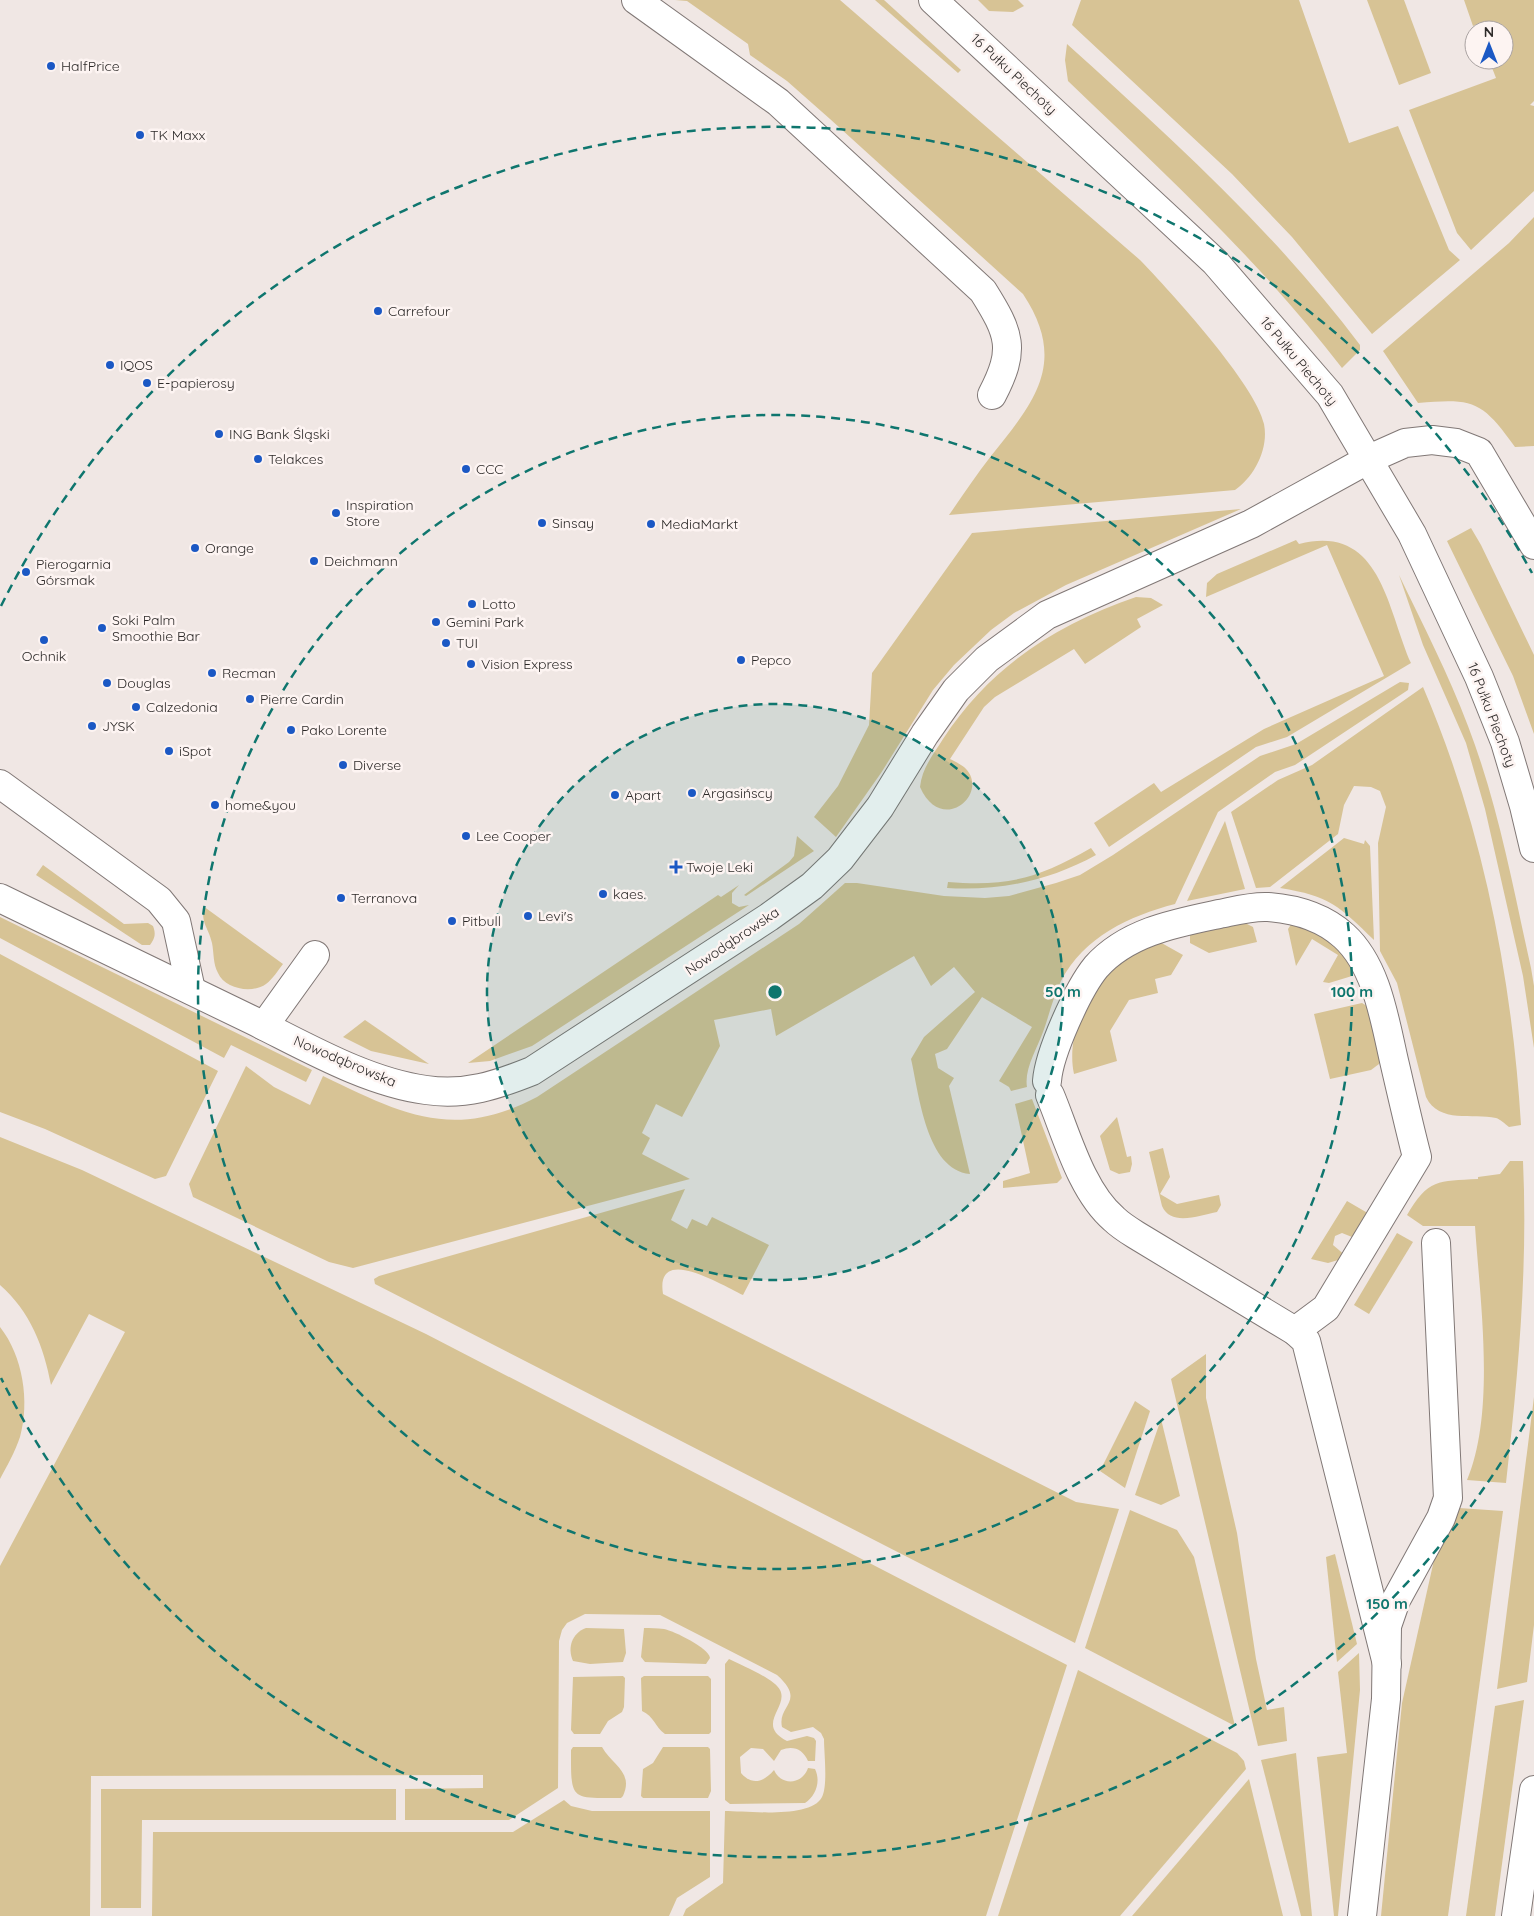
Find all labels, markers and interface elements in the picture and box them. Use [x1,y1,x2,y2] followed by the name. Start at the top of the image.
[1464,20,1514,70] north arrow
[1484,23,1494,41] text: N
[967,30,1061,118] street label: 16 Pułku Piechoty
[61,57,120,75] place label: HalfPrice
[45,60,57,72] marker: HalfPrice
[150,126,206,144] place label: TK Maxx
[134,129,146,141] marker: TK Maxx
[388,302,451,320] place label: Carrefour
[372,305,384,317] marker: Carrefour
[1256,313,1342,409] street label: 16 Pułku Piechoty
[120,356,153,374] place label: IQOS
[104,359,116,371] marker: IQOS
[157,374,235,392] place label: E-papierosy
[141,377,153,389] marker: E-papierosy
[229,425,330,443] place label: ING Bank Śląski
[213,428,225,440] marker: ING Bank Śląski
[268,450,323,468] place label: Telakces
[252,453,264,465] marker: Telakces
[476,460,503,478] place label: CCC
[460,463,472,475] marker: CCC
[346,496,414,530] place label: Inspiration Store
[330,507,342,519] marker: Inspiration Store
[552,514,594,532] place label: Sinsay
[661,515,738,533] place label: MediaMarkt
[536,517,548,529] marker: Sinsay
[645,518,657,530] marker: MediaMarkt
[205,539,254,557] place label: Orange
[189,542,201,554] marker: Orange
[324,552,398,570] place label: Deichmann
[36,555,111,589] place label: Pierogarnia Górsmak
[308,555,320,567] marker: Deichmann
[20,566,32,578] marker: Pierogarnia Górsmak
[482,595,516,613] place label: Lotto
[466,598,478,610] marker: Lotto
[112,611,201,645] place label: Soki Palm Smoothie Bar
[446,613,524,631] place label: Gemini Park
[430,616,442,628] marker: Gemini Park
[96,622,108,634] marker: Soki Palm Smoothie Bar
[38,634,50,646] marker: Ochnik
[456,634,478,652] place label: TUI
[440,637,452,649] marker: TUI
[22,647,66,665] place label: Ochnik
[751,651,791,669] place label: Pepco
[735,654,747,666] marker: Pepco
[481,655,573,673] place label: Vision Express
[465,658,477,670] marker: Vision Express
[1464,660,1520,770] street label: 16 Pułku Piechoty
[222,664,276,682] place label: Recman
[206,667,218,679] marker: Recman
[117,674,170,692] place label: Douglas
[101,677,113,689] marker: Douglas
[260,690,344,708] place label: Pierre Cardin
[244,693,256,705] marker: Pierre Cardin
[146,698,218,716] place label: Calzedonia
[130,701,142,713] marker: Calzedonia
[102,717,135,735] place label: JYSK
[86,720,98,732] marker: JYSK
[301,721,387,739] place label: Pako Lorente
[285,724,297,736] marker: Pako Lorente
[179,742,212,760] place label: iSpot
[163,745,175,757] marker: iSpot
[353,756,401,774] place label: Diverse
[337,759,349,771] marker: Diverse
[702,784,773,802] place label: Argasińscy
[625,786,661,804] place label: Apart
[686,787,698,799] marker: Argasińscy
[609,789,621,801] marker: Apart
[225,796,296,814] place label: home&you
[209,799,221,811] marker: home&you
[476,827,552,845] place label: Lee Cooper
[460,830,472,842] marker: Lee Cooper
[686,858,753,876] place label: Twoje Leki
[670,861,682,873] marker: Twoje Leki
[613,885,646,903] place label: kaes.
[597,888,609,900] marker: kaes.
[351,889,417,907] place label: Terranova
[335,892,347,904] marker: Terranova
[682,903,782,979] street label: Nowodąbrowska
[538,907,573,925] place label: Levi's
[522,910,534,922] marker: Levi's
[462,912,501,930] place label: Pitbull
[446,915,458,927] marker: Pitbull
[1045,982,1081,1001] text: 50 m
[1331,982,1373,1001] text: 100 m
[766,983,784,1001] centre of rings
[291,1031,399,1091] street label: Nowodąbrowska
[1366,1594,1408,1613] text: 150 m

